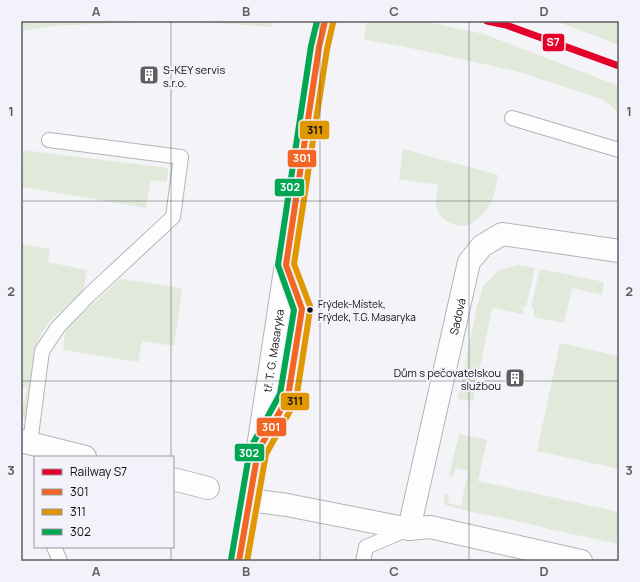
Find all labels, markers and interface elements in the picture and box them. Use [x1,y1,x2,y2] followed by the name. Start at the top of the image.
[92,2,101,20] text: A
[242,2,250,20] text: B
[389,2,399,20] text: C
[539,2,549,20] text: D
[542,33,565,52] line badge: S7
[546,34,560,49] text: S7
[163,62,225,90] place label: S-KEY servis s.r.o.
[138,64,160,86] building icon: S-KEY servis s.r.o.
[8,102,14,120] text: 1
[626,102,632,120] text: 1
[299,120,330,140] line badge: 311
[307,122,323,137] text: 311
[287,149,317,168] line badge: 301
[293,150,311,165] text: 301
[274,178,305,197] line badge: 302
[280,179,300,194] text: 302
[7,282,15,300] text: 2
[625,282,633,300] text: 2
[318,297,416,324] place label: Frýdek-Místek, Frýdek, T.G. Masaryka
[445,297,468,336] street label: Sadová
[305,305,315,315] marker: Frýdek-Místek, Frýdek, T.G. Masaryka
[259,308,286,393] street label: tř. T. G. Masaryka
[394,365,501,393] place label: Dům s pečovatelskou službou
[504,367,526,389] building icon: Dům s pečovatelskou službou
[280,392,310,411] line badge: 311
[287,393,303,408] text: 311
[256,417,287,437] line badge: 301
[262,419,280,434] text: 301
[234,443,265,462] line badge: 302
[239,445,259,460] text: 302
[34,456,174,548] legend
[7,461,15,479] text: 3
[625,461,633,479] text: 3
[70,463,127,480] text: Railway S7
[70,483,89,500] text: 301
[70,503,86,520] text: 311
[70,523,91,540] text: 302
[92,562,101,580] text: A
[242,562,250,580] text: B
[389,562,399,580] text: C
[539,562,549,580] text: D

